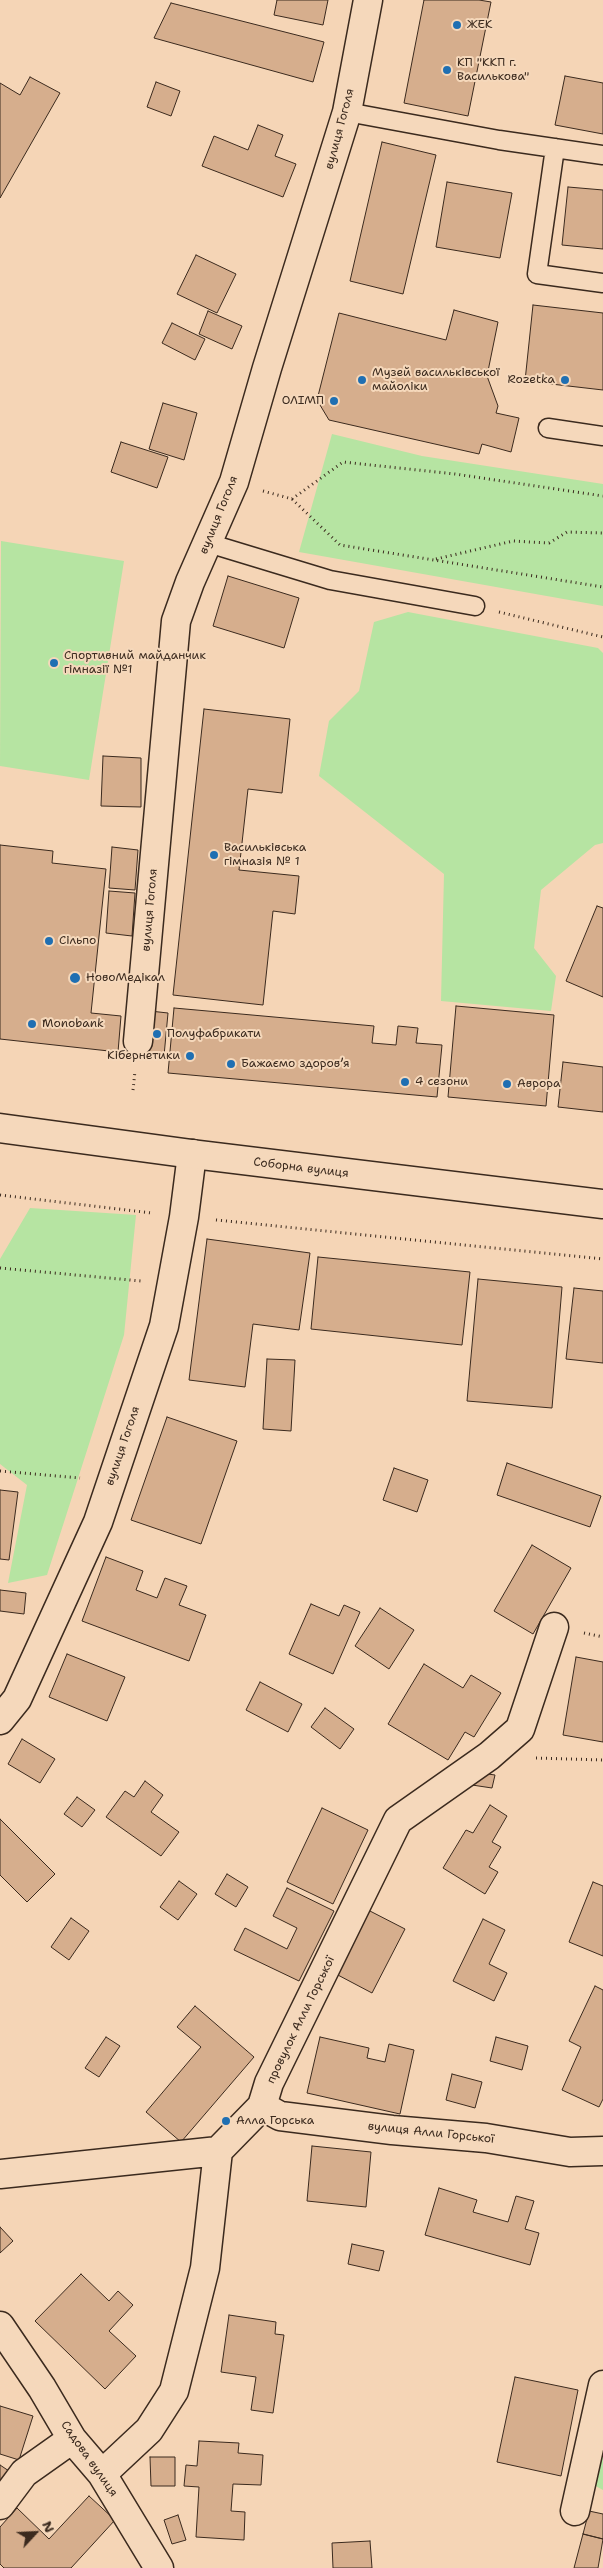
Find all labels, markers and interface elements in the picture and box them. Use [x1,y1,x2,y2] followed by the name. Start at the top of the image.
[467,18,493,32] place label: ЖЕК
[451,19,463,31] marker: ЖЕК
[457,56,529,84] place label: КП "ККП г. Василькова"
[441,64,453,76] marker: КП "ККП г. Василькова"
[322,87,358,171] street label: вулиця Гоголя
[372,366,500,394] place label: Музей васильківської майоліки
[508,373,555,387] place label: Rozetka
[356,374,368,386] marker: Музей васильківської майоліки
[559,374,571,386] marker: Rozetka
[282,394,324,408] place label: ОЛІМП
[328,395,340,407] marker: ОЛІМП
[197,474,241,556] street label: вулиця Гоголя
[64,649,206,677] place label: Спортивний майданчик гімназії №1
[48,657,60,669] marker: Спортивний майданчик гімназії №1
[224,841,306,869] place label: Васильківська гімназія № 1
[208,849,220,861] marker: Васильківська гімназія № 1
[139,868,161,952] street label: вулиця Гоголя
[59,934,96,948] place label: Сільпо
[43,935,55,947] marker: Сільпо
[68,971,82,985] marker: НовоМедікал
[86,971,165,985] place label: НовоМедікал
[42,1017,104,1031] place label: Monobank
[26,1018,38,1030] marker: Monobank
[167,1027,261,1041] place label: Полуфабрикати
[151,1028,163,1040] marker: Полуфабрикати
[107,1049,180,1063] place label: Кібернетики
[184,1050,196,1062] marker: Кібернетики
[241,1057,350,1071] place label: Бажаємо здоровʼя
[225,1058,237,1070] marker: Бажаємо здоровʼя
[415,1075,468,1089] place label: 4 сезони
[399,1076,411,1088] marker: 4 сезони
[517,1077,561,1091] place label: Аврора
[501,1078,513,1090] marker: Аврора
[253,1155,349,1181] street label: Соборна вулиця
[103,1404,143,1488] street label: вулиця Гоголя
[264,1954,338,2086] street label: провулок Алли Горської
[236,2114,314,2128] place label: Алла Горська
[220,2115,232,2127] marker: Алла Горська
[367,2119,495,2147] street label: вулиця Алли Горської
[58,2418,120,2500] street label: Садова вулиця
[10,2508,60,2558] north arrow
[38,2518,59,2535] text: N

